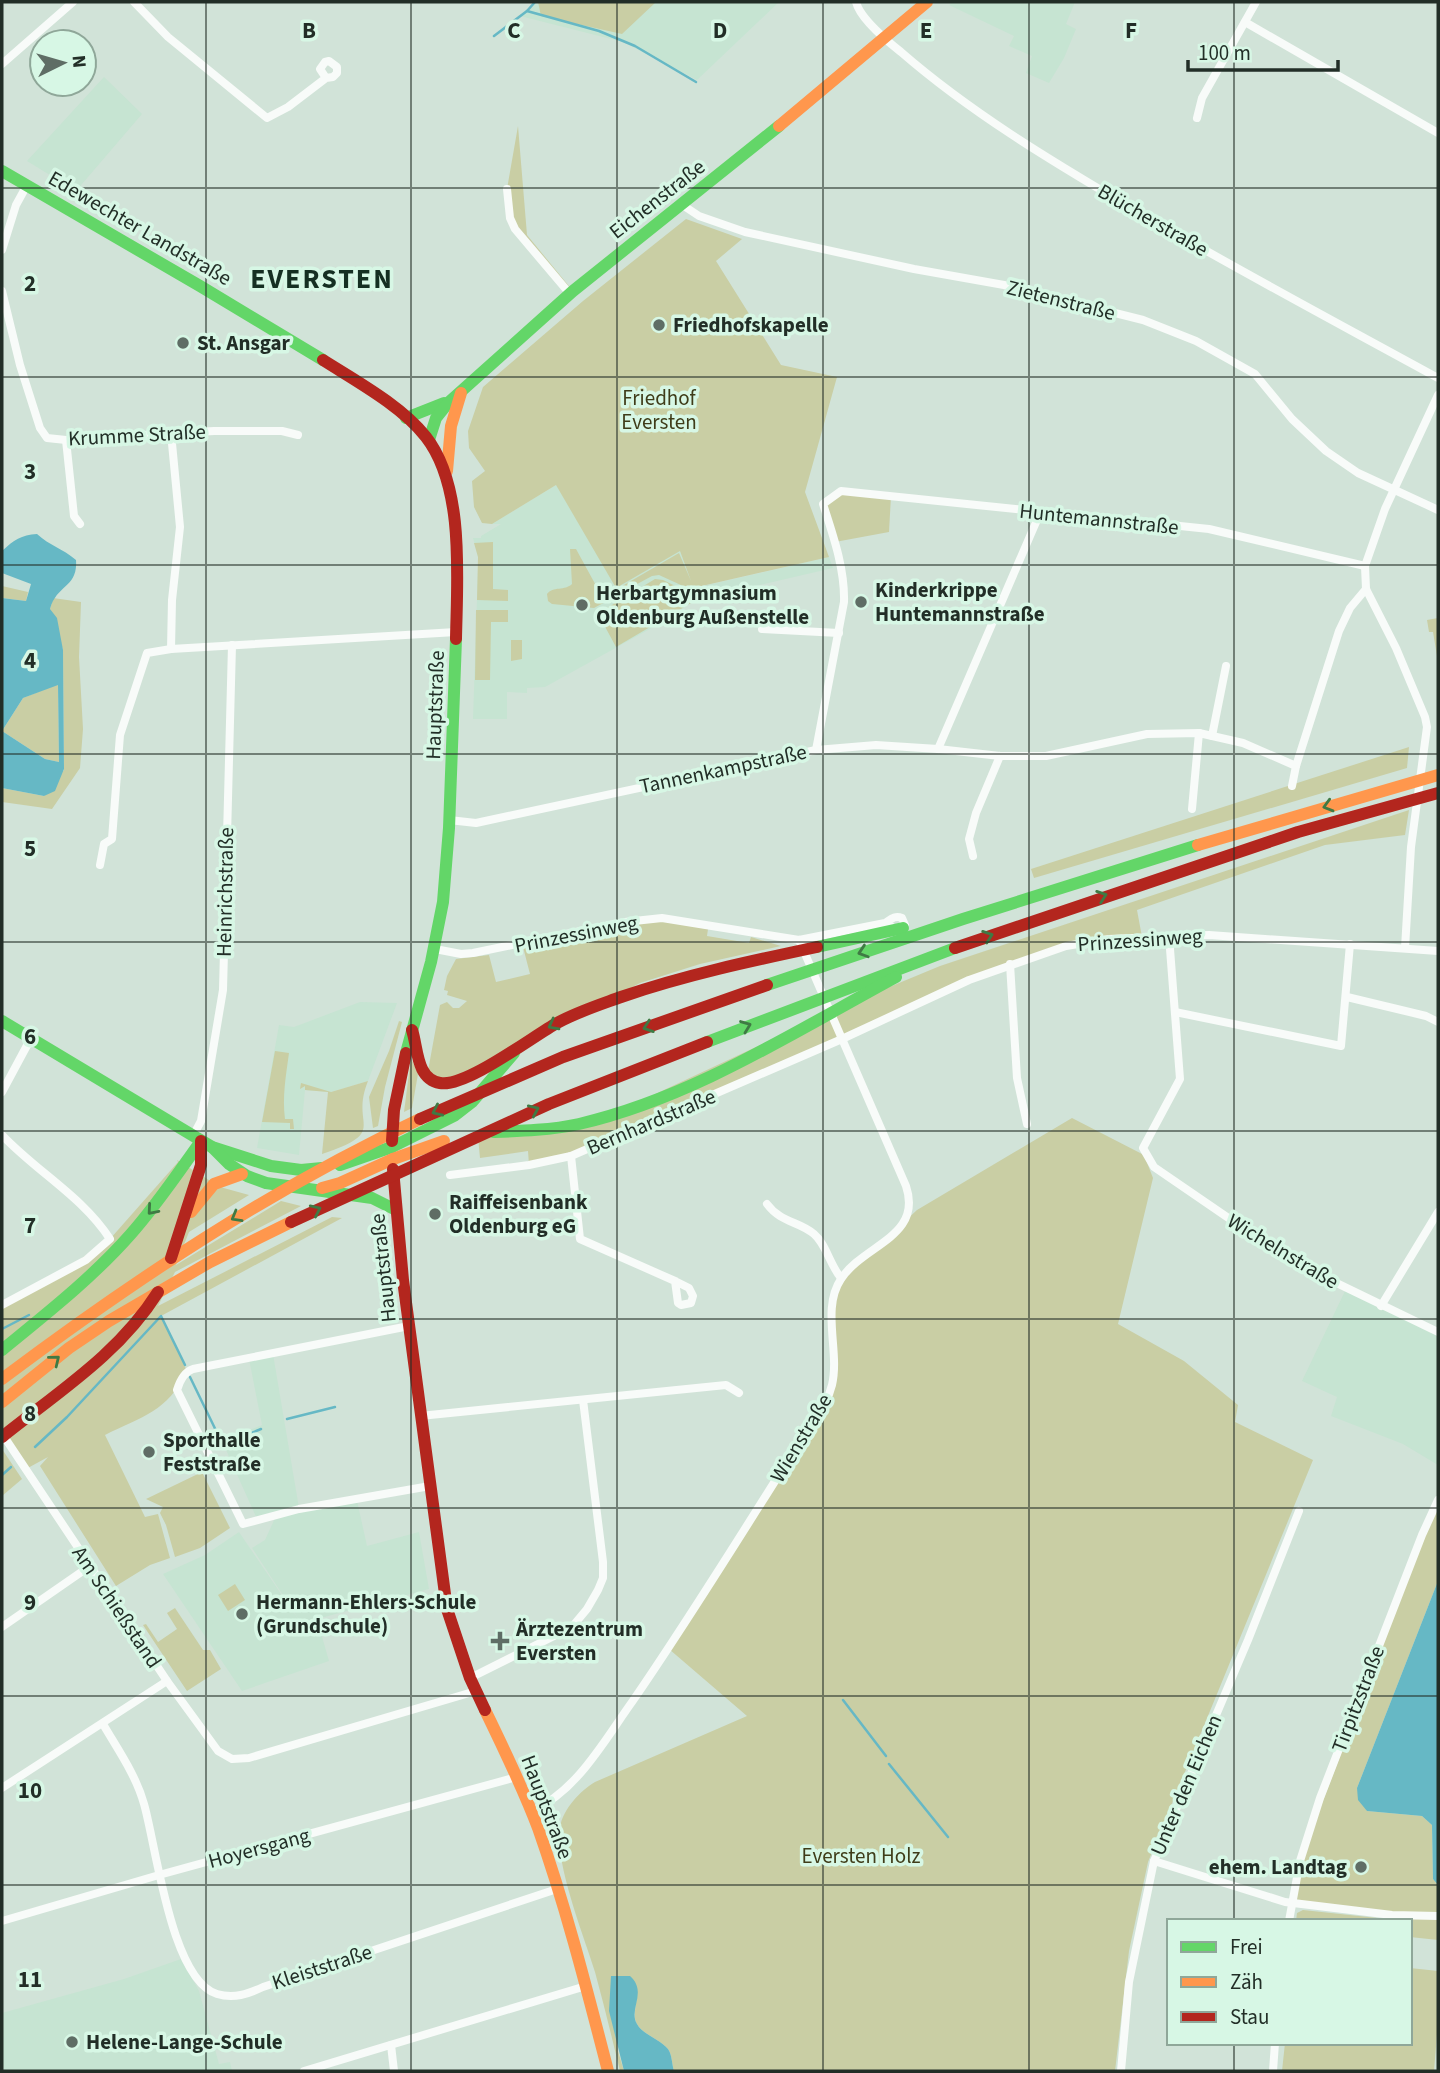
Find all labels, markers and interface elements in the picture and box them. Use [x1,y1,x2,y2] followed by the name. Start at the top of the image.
[302,14,316,47] text: B
[507,14,521,47] text: C
[713,14,727,47] text: D
[920,14,932,47] text: E
[1125,14,1137,47] text: F
[28,28,98,98] north arrow
[1188,28,1338,72] scale bar
[1198,38,1251,68] text: 100 m
[64,54,92,69] text: N
[603,152,711,246] street label: Eichenstraße
[43,163,237,293] street label: Edewechter Landstraße
[1092,176,1214,264] street label: Blücherstraße
[250,259,394,299] district label: EVERSTEN
[24,267,36,300] text: 2
[1004,272,1118,328] street label: Zietenstraße
[673,310,829,340] place label: Friedhofskapelle
[651,317,667,333] marker: Friedhofskapelle
[197,328,291,358] place label: St. Ansgar
[175,335,191,351] marker: St. Ansgar
[621,383,697,437] park label: Friedhof Eversten
[67,416,207,454] street label: Krumme Straße
[24,455,36,488] text: 3
[1018,496,1180,542] street label: Huntemannstraße
[875,575,1045,629] place label: Kinderkrippe Huntemannstraße
[596,578,809,632] place label: Herbartgymnasium Oldenburg Außenstelle
[853,594,869,610] marker: Kinderkrippe Huntemannstraße
[574,597,590,613] marker: Herbartgymnasium Oldenburg Außenstelle
[24,644,36,677] text: 4
[418,650,452,760] street label: Hauptstraße
[637,737,809,801] street label: Tannenkampstraße
[1322,798,1334,812] one-way arrow
[209,827,241,957] street label: Heinrichstraße
[24,832,36,865] text: 5
[1096,890,1108,904] one-way arrow
[512,907,641,961] street label: Prinzessinweg
[1077,921,1204,959] street label: Prinzessinweg
[981,930,993,944] one-way arrow
[857,944,869,958] one-way arrow
[548,1017,560,1030] one-way arrow
[643,1019,655,1033] one-way arrow
[24,1020,36,1053] text: 6
[739,1021,751,1035] one-way arrow
[582,1081,720,1163] street label: Bernhardstraße
[432,1103,444,1117] one-way arrow
[527,1104,540,1118] one-way arrow
[449,1187,588,1241] place label: Raiffeisenbank Oldenburg eG
[148,1201,160,1214] one-way arrow
[309,1204,321,1218] one-way arrow
[427,1206,443,1222] marker: Raiffeisenbank Oldenburg eG
[1222,1206,1344,1296] street label: Wichelnstraße
[24,1209,36,1242] text: 7
[230,1209,243,1222] one-way arrow
[362,1212,404,1324] street label: Hauptstraße
[48,1355,60,1368] one-way arrow
[763,1388,839,1488] street label: Wienstraße
[24,1397,36,1430] text: 8
[163,1425,261,1479] place label: Sporthalle Feststraße
[141,1444,157,1460] marker: Sporthalle Feststraße
[65,1540,169,1674] street label: Am Schießstand
[24,1586,36,1619] text: 9
[256,1587,476,1641] place label: Hermann-Ehlers-Schule (Grundschule)
[234,1606,250,1622] marker: Hermann-Ehlers-Schule (Grundschule)
[515,1614,643,1668] place label: Ärztezentrum Eversten
[490,1631,510,1651] marker: Ärztezentrum Eversten
[1324,1641,1392,1757] street label: Tirpitzstraße
[1143,1710,1229,1860] street label: Unter den Eichen
[513,1751,581,1863] street label: Hauptstraße
[18,1774,42,1807] text: 10
[205,1820,314,1876] street label: Hoyersgang
[802,1841,921,1871] park label: Eversten Holz
[1209,1852,1347,1882] place label: ehem. Landtag
[1353,1859,1369,1875] marker: ehem. Landtag
[1167,1919,1412,2045] legend
[1230,1932,1263,1962] text: Frei
[268,1937,376,1997] street label: Kleiststraße
[18,1963,42,1996] text: 11
[1230,1967,1263,1997] text: Zäh
[1230,2002,1269,2032] text: Stau
[86,2027,283,2057] place label: Helene-Lange-Schule
[64,2034,80,2050] marker: Helene-Lange-Schule

